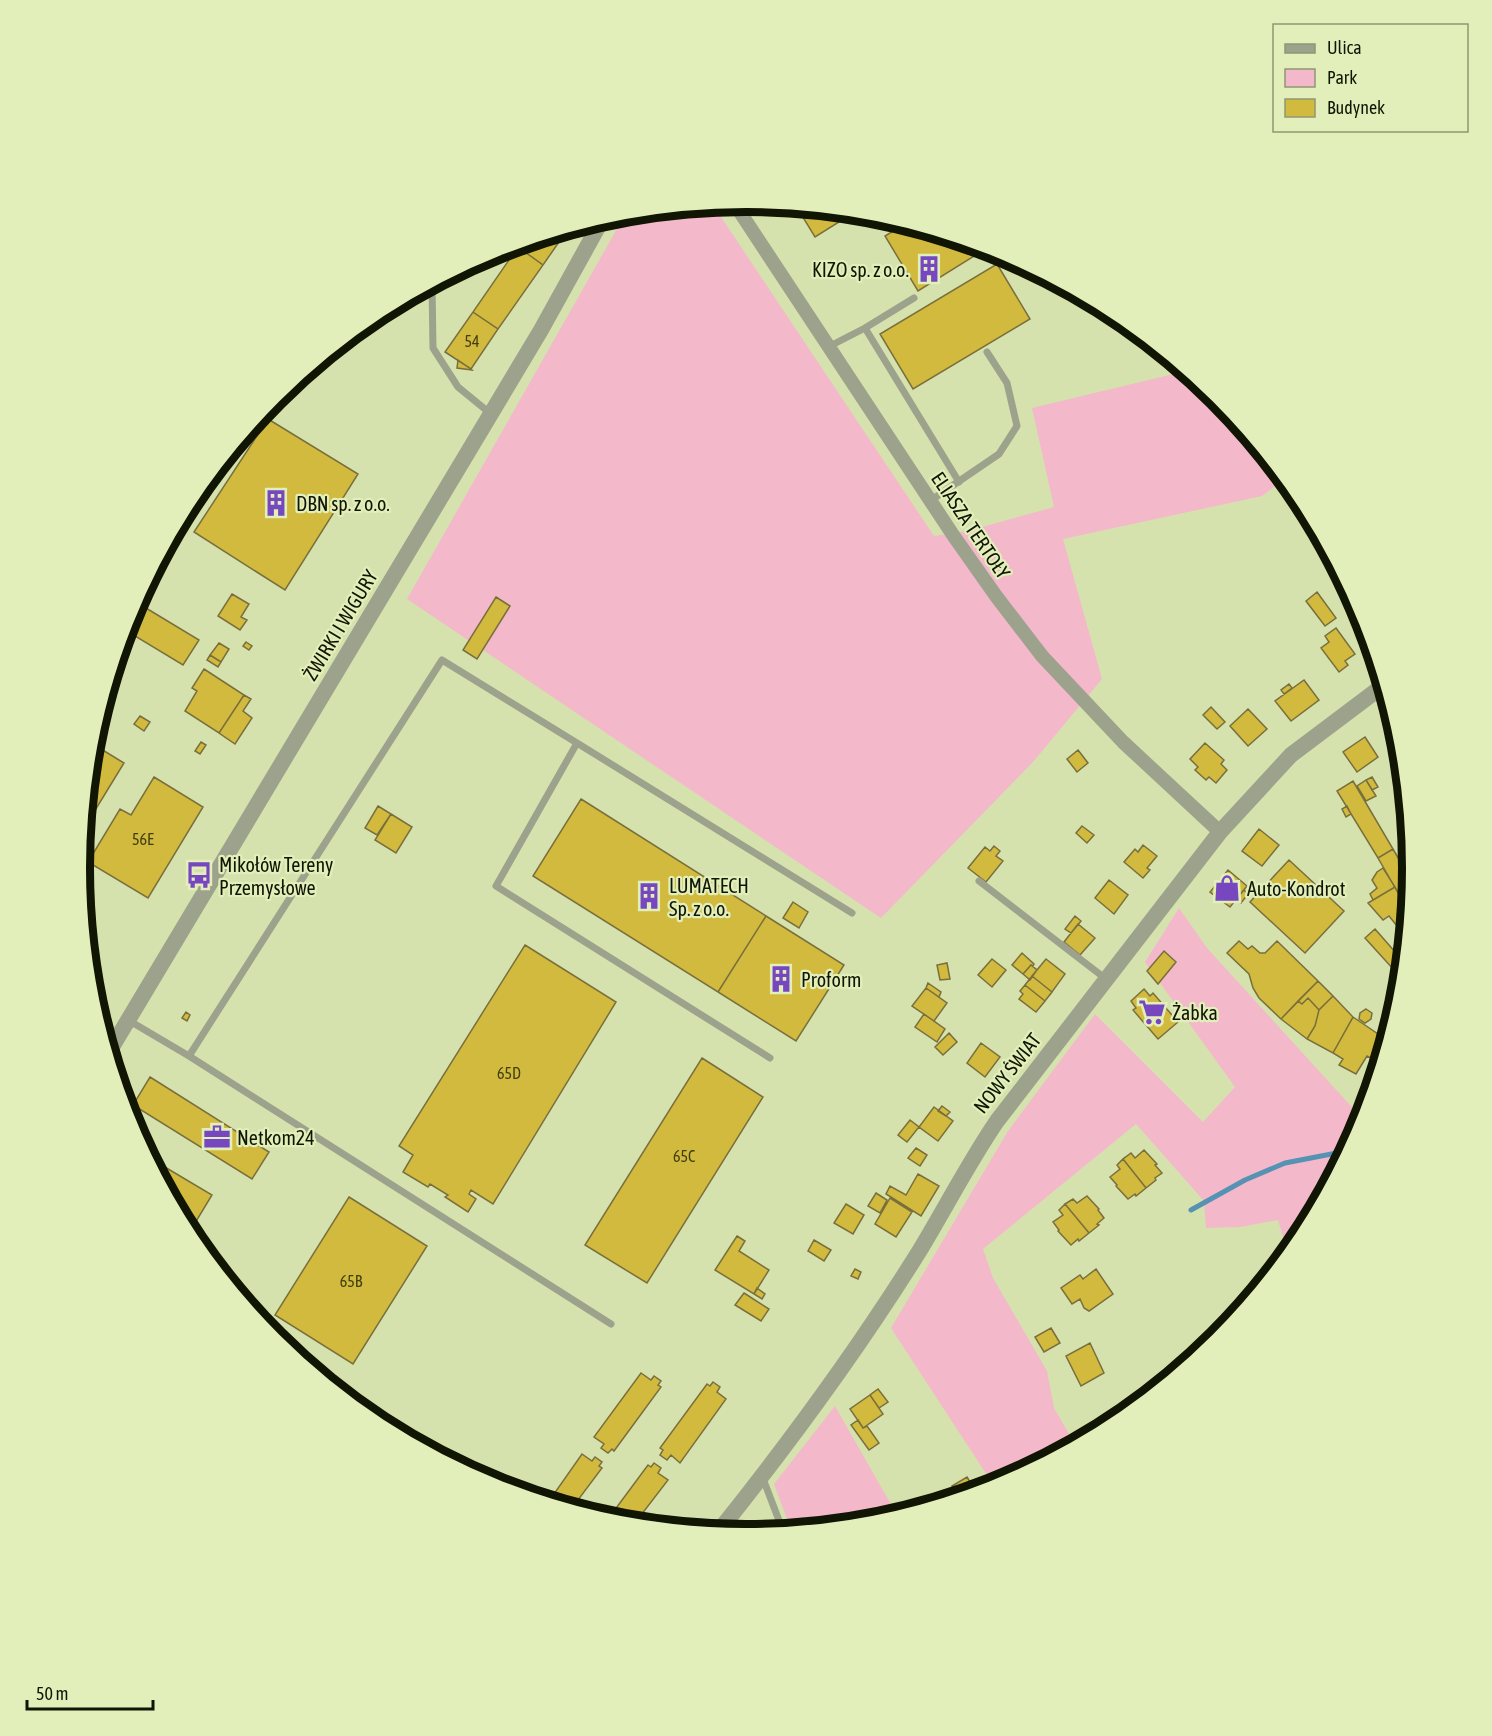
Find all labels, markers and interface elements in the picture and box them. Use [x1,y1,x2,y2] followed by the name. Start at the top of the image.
[1273,24,1468,132] legend
[1327,37,1362,58] text: Ulica
[1327,67,1357,88] text: Park
[1327,97,1385,118] text: Budynek
[914,254,944,284] building icon: KIZO sp. z o.o.
[812,258,909,281] place label: KIZO sp. z o.o.
[464,332,480,350] house number: 54
[927,467,1015,583] street label: ELIASZA TERTOŁY
[261,488,291,518] building icon: DBN sp. z o.o.
[296,492,390,515] place label: DBN sp. z o.o.
[298,566,382,684] street label: ŻWIRKI I WIGURY
[132,830,154,848] house number: 56E
[219,853,333,899] place label: Mikołów Tereny Przemysłowe
[184,860,214,890] bus stop icon: Mikołów Tereny Przemysłowe
[1212,873,1242,903] shop icon: Auto-Kondrot
[669,874,749,920] place label: LUMATECH Sp. z o.o.
[1247,877,1346,900] place label: Auto-Kondrot
[634,881,664,911] building icon: LUMATECH Sp. z o.o.
[766,964,796,994] building icon: Proform
[801,968,861,991] place label: Proform
[1137,997,1167,1027] supermarket icon: Żabka
[1172,1001,1218,1024] place label: Żabka
[969,1028,1046,1118] street label: NOWY ŚWIAT
[497,1064,521,1082] house number: 65D
[202,1122,232,1152] office icon: Netkom24
[237,1126,315,1149] place label: Netkom24
[673,1147,695,1165] house number: 65C
[340,1272,363,1290] house number: 65B
[27,1673,153,1711] scale bar
[36,1683,68,1704] text: 50 m

